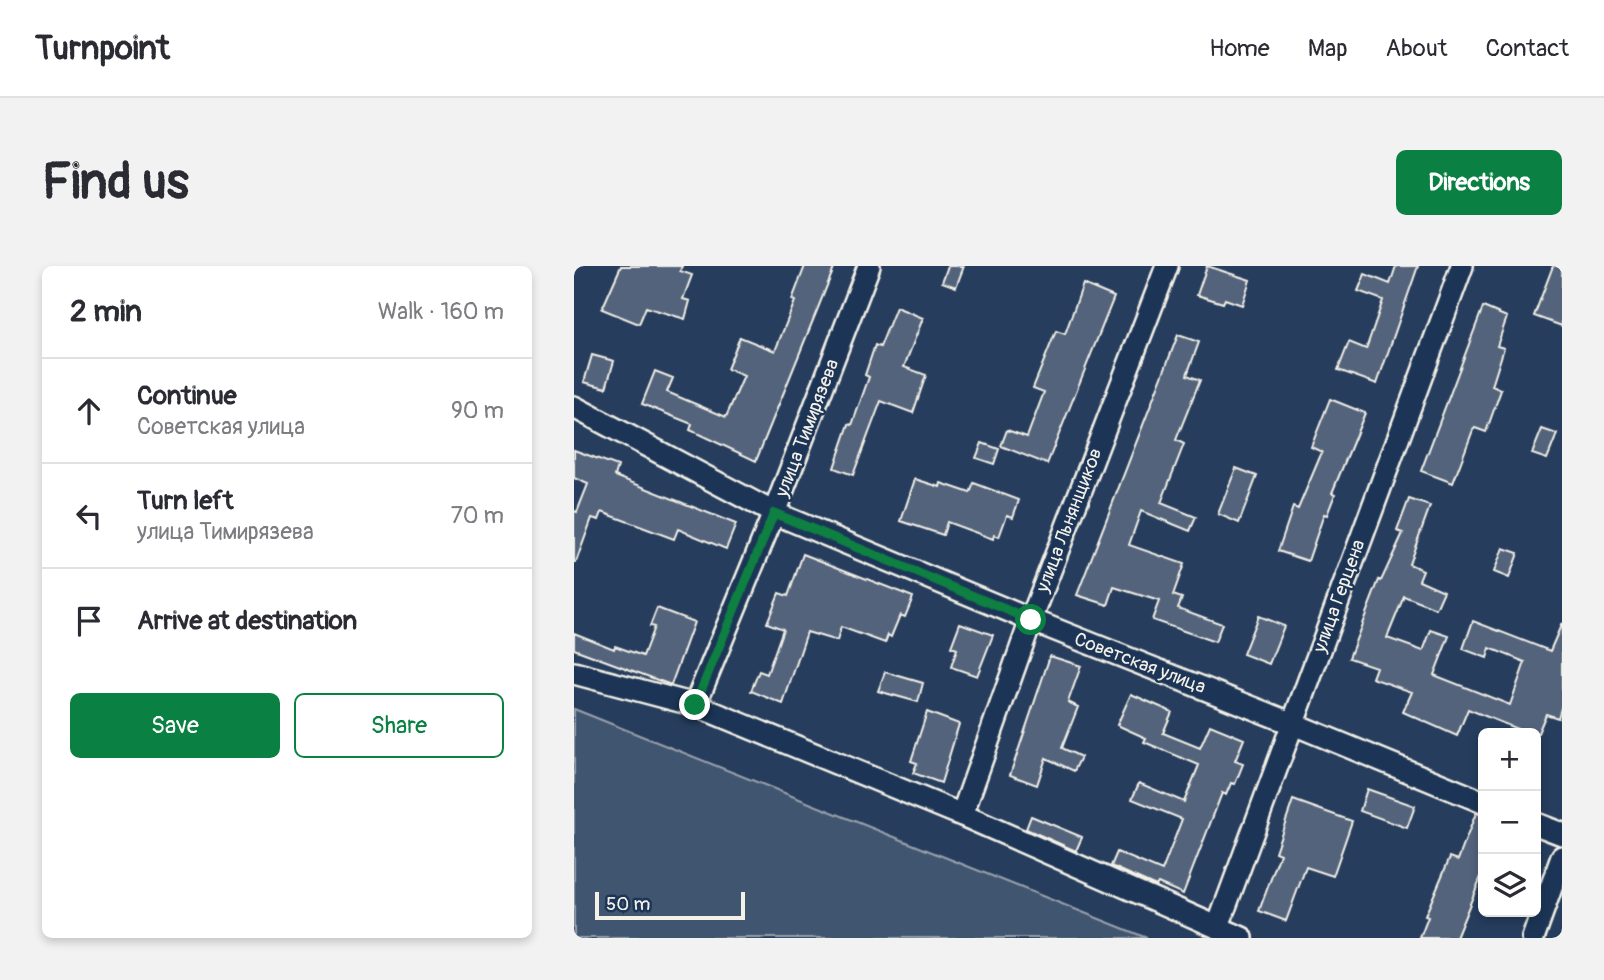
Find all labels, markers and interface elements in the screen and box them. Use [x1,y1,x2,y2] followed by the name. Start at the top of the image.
[35,28,170,69] text: Turnpoint
[1209,34,1270,63] text: Home
[1308,34,1348,63] text: Map
[1386,34,1448,63] text: About
[1486,34,1569,63] text: Contact
[1396,150,1562,215] button: Directions
[42,152,189,213] text: Find us
[70,293,142,330] text: 2 min
[378,297,504,326] text: Walk · 160 m
[769,355,844,501] street label: улица Тимирязева
[137,380,237,412] text: Continue
[70,392,108,430] icon: ahead
[451,396,504,425] text: 90 m
[137,412,305,441] text: Советская улица
[1030,444,1108,596] street label: улица Льнянщиков
[137,485,233,517] text: Turn left
[70,497,108,535] icon: left
[451,501,504,530] text: 70 m
[137,517,314,546] text: улица Тимирязева
[1307,536,1371,657] street label: улица Герцена
[70,602,108,640] icon: arrive
[1015,604,1046,635] route start
[137,605,357,637] text: Arrive at destination
[1071,627,1209,699] street label: Советская улица
[679,689,710,720] route end
[70,693,280,758] button: Save
[294,693,504,758] button: Share
[1478,728,1541,917] map controls
[1478,728,1541,791] button: +
[1478,791,1541,854] button: −
[1478,854,1541,917] button: layers
[595,889,746,921] scale bar
[606,892,650,916] text: 50 m

